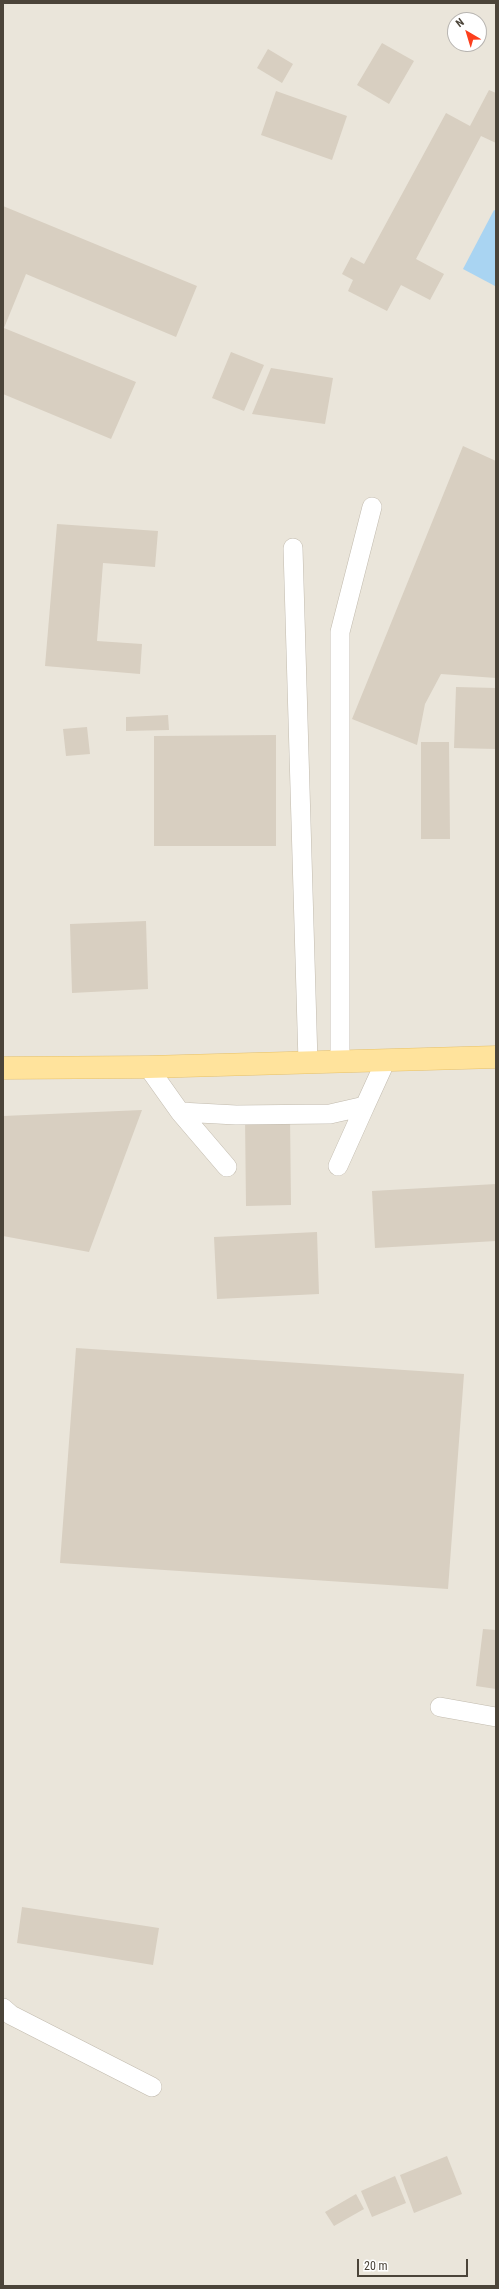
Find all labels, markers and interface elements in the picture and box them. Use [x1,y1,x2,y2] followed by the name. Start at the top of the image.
[447,12,487,52] north arrow
[453,16,467,30] text: N
[359,2251,470,2277] scale bar
[364,2259,388,2273] text: 20 m

